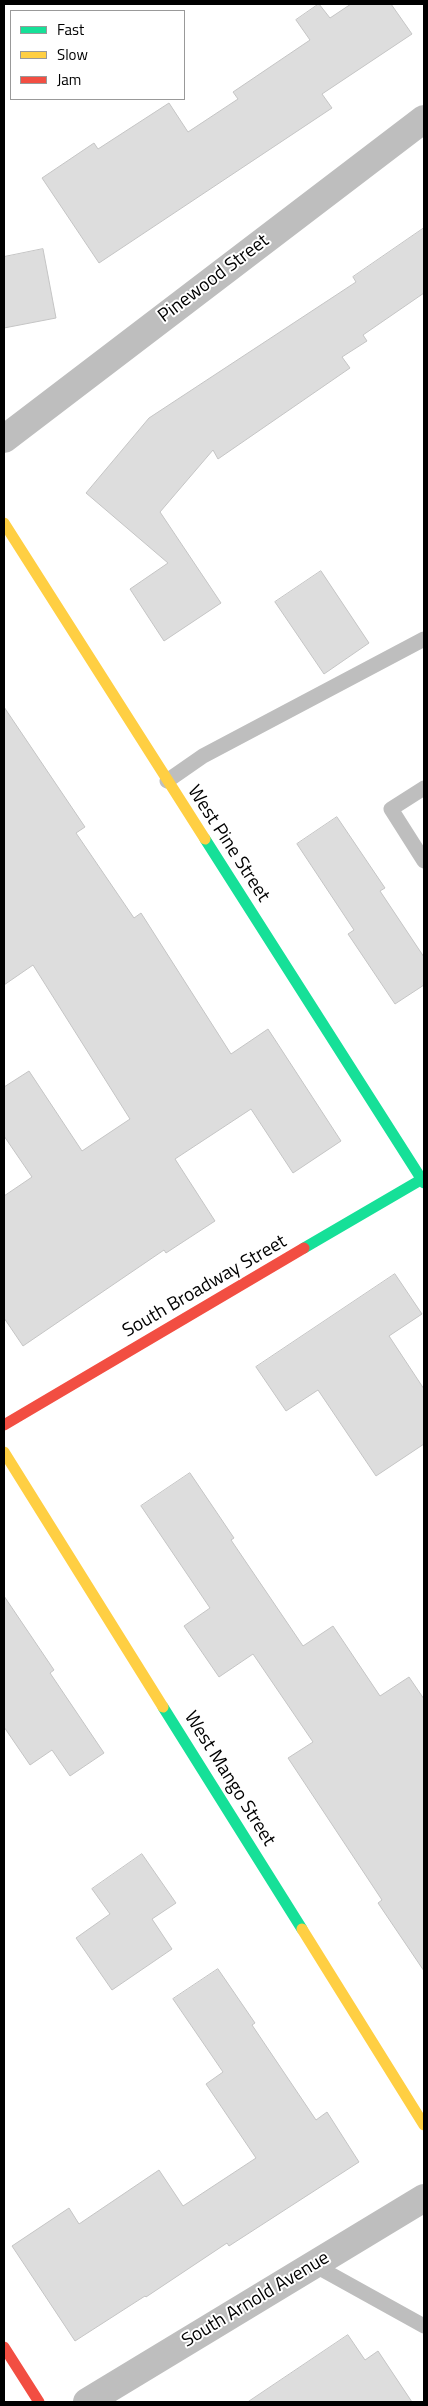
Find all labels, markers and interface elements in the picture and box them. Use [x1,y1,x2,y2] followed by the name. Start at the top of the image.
[10,10,185,100] legend
[57,18,84,41] text: Fast
[57,43,88,66] text: Slow
[57,68,81,91] text: Jam
[154,230,274,328] street label: Pinewood Street
[182,782,274,906] street label: West Pine Street
[119,1231,291,1343] street label: South Broadway Street
[178,1708,280,1850] street label: West Mango Street
[178,2247,334,2353] street label: South Arnold Avenue

